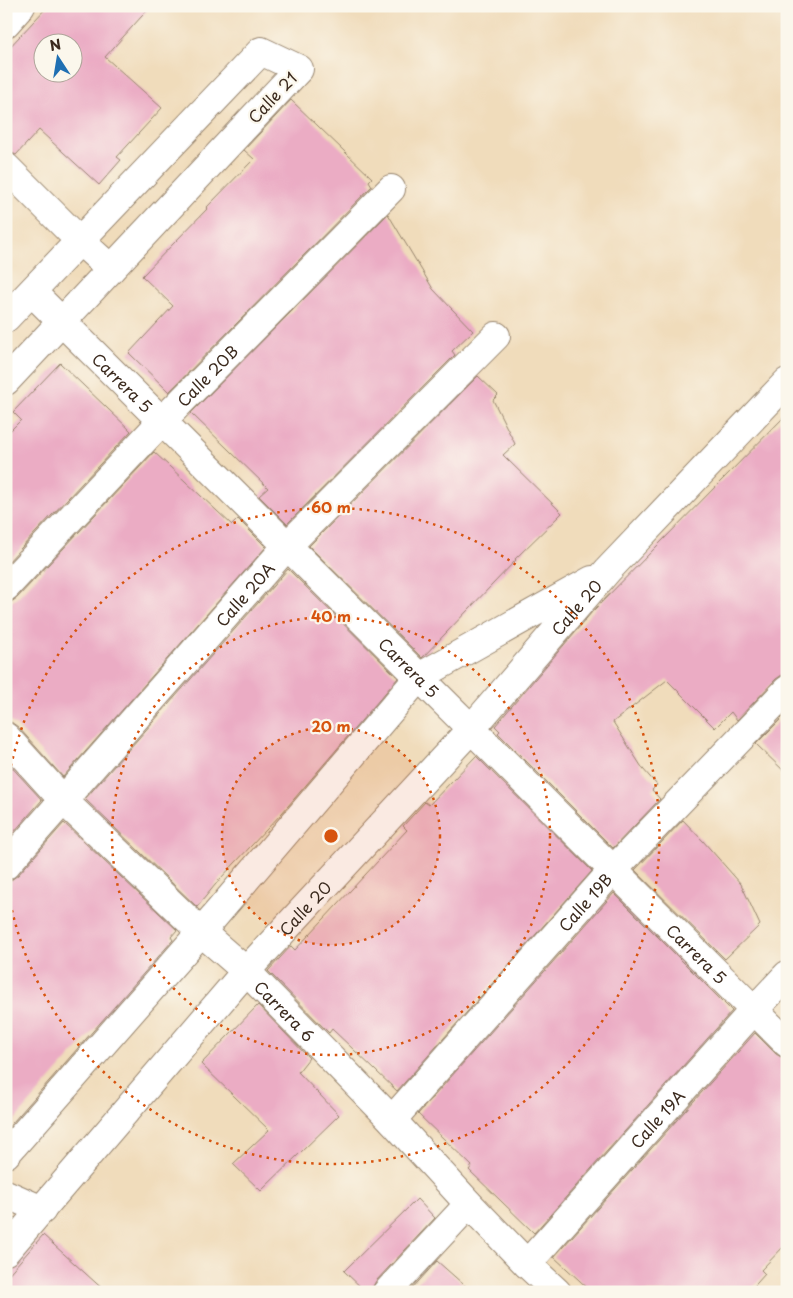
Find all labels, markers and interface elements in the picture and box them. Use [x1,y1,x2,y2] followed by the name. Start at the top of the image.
[32,32,82,82] north arrow
[48,33,63,56] text: N
[242,66,302,128] street label: Calle 21
[171,339,243,412] street label: Calle 20B
[87,347,158,418] street label: Carrera 5
[311,495,351,518] text: 60 m
[210,557,280,632] street label: Calle 20A
[545,574,607,640] street label: Calle 20
[311,604,351,627] text: 40 m
[373,632,445,703] street label: Carrera 5
[312,714,350,737] text: 20 m
[322,827,340,845] centre of rings
[552,867,617,936] street label: Calle 19B
[273,875,336,941] street label: Calle 20
[661,918,733,989] street label: Carrera 5
[249,975,320,1047] street label: Carrera 6
[624,1084,690,1153] street label: Calle 19A

